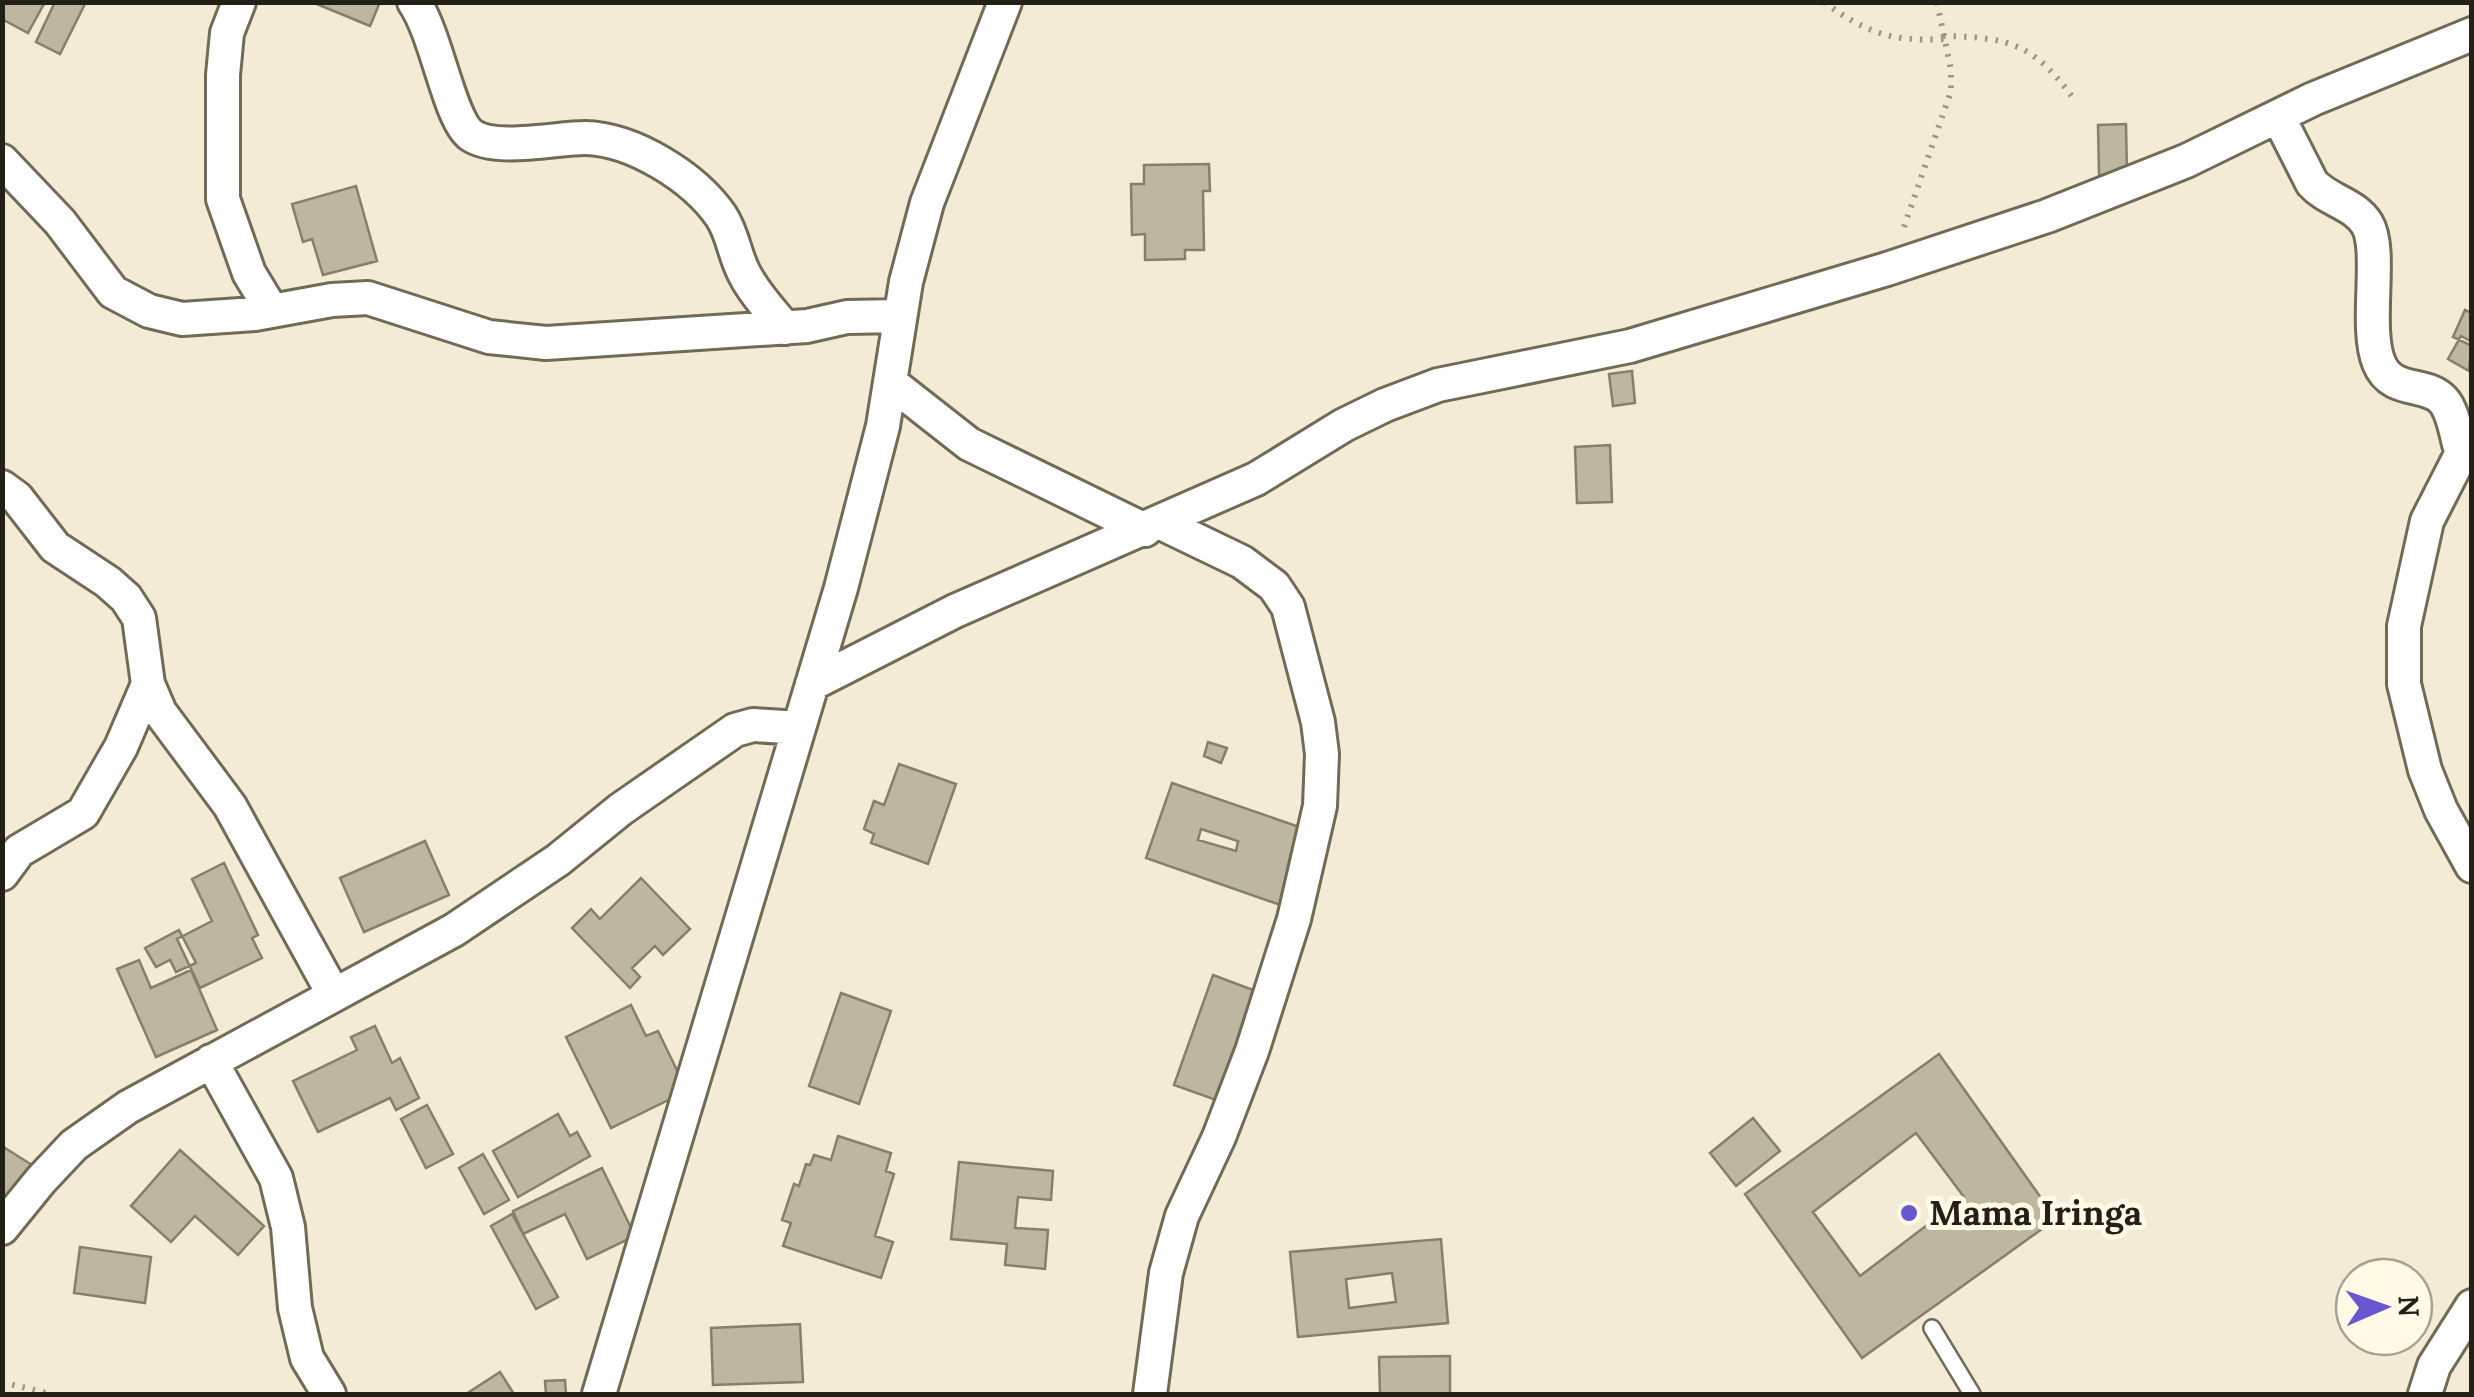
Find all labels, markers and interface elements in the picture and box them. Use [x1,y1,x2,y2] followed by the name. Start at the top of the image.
[1929,1190,2142,1235] place label: Mama Iringa
[1898,1202,1920,1224] marker: Mama Iringa
[2334,1257,2434,1357] north arrow
[2391,1295,2427,1318] text: N

